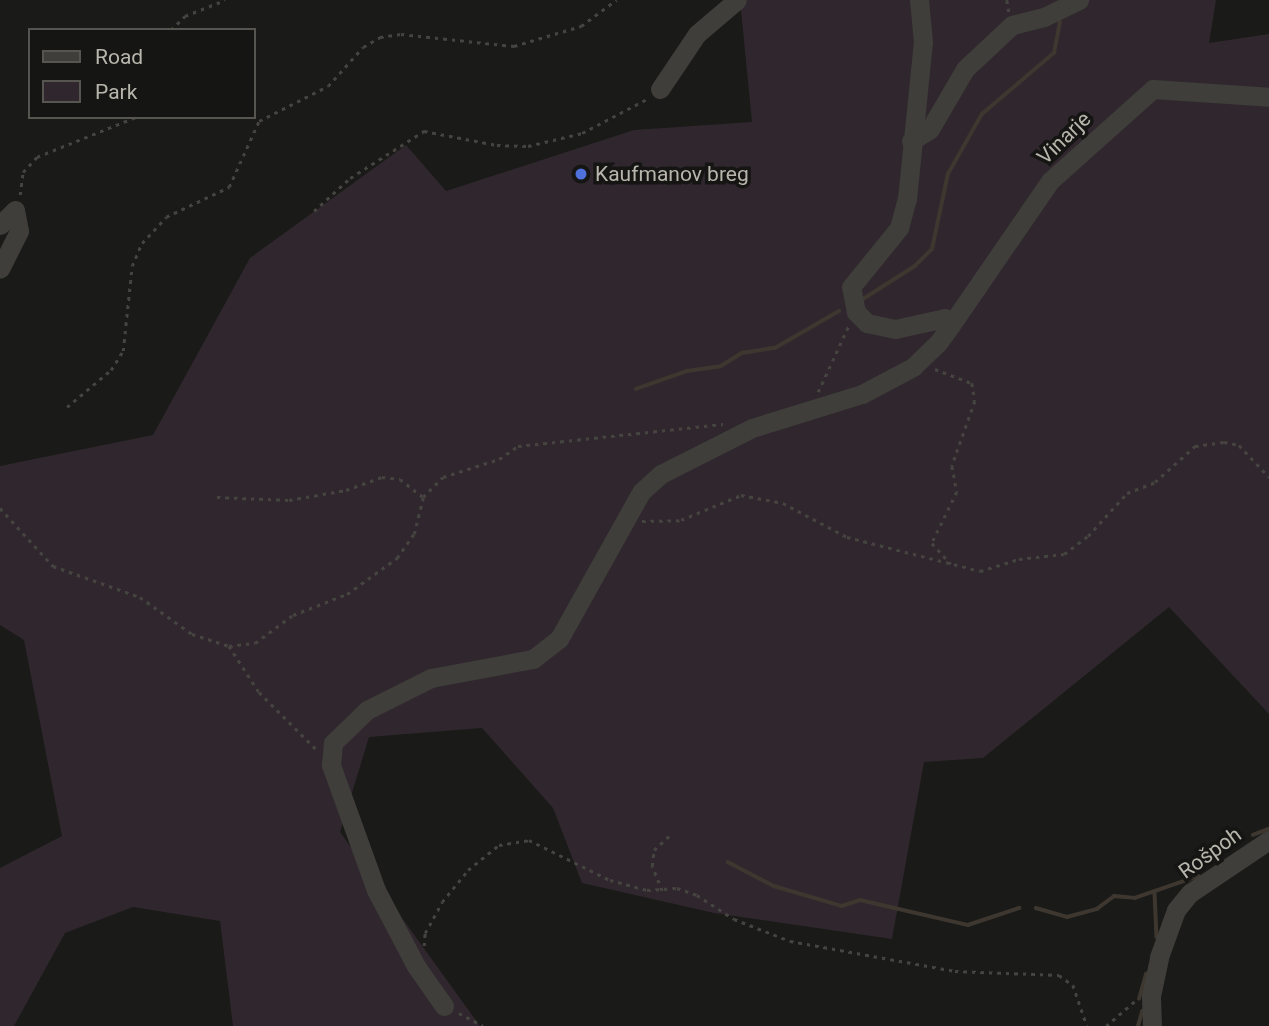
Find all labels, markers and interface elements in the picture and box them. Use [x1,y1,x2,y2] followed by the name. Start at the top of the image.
[28,28,256,119] legend
[95,45,143,69] text: Road
[95,80,137,104] text: Park
[1032,106,1096,170] street label: Vinarje
[595,161,749,187] place label: Kaufmanov breg
[573,166,589,182] marker: Kaufmanov breg
[1174,822,1246,884] street label: Rošpoh

